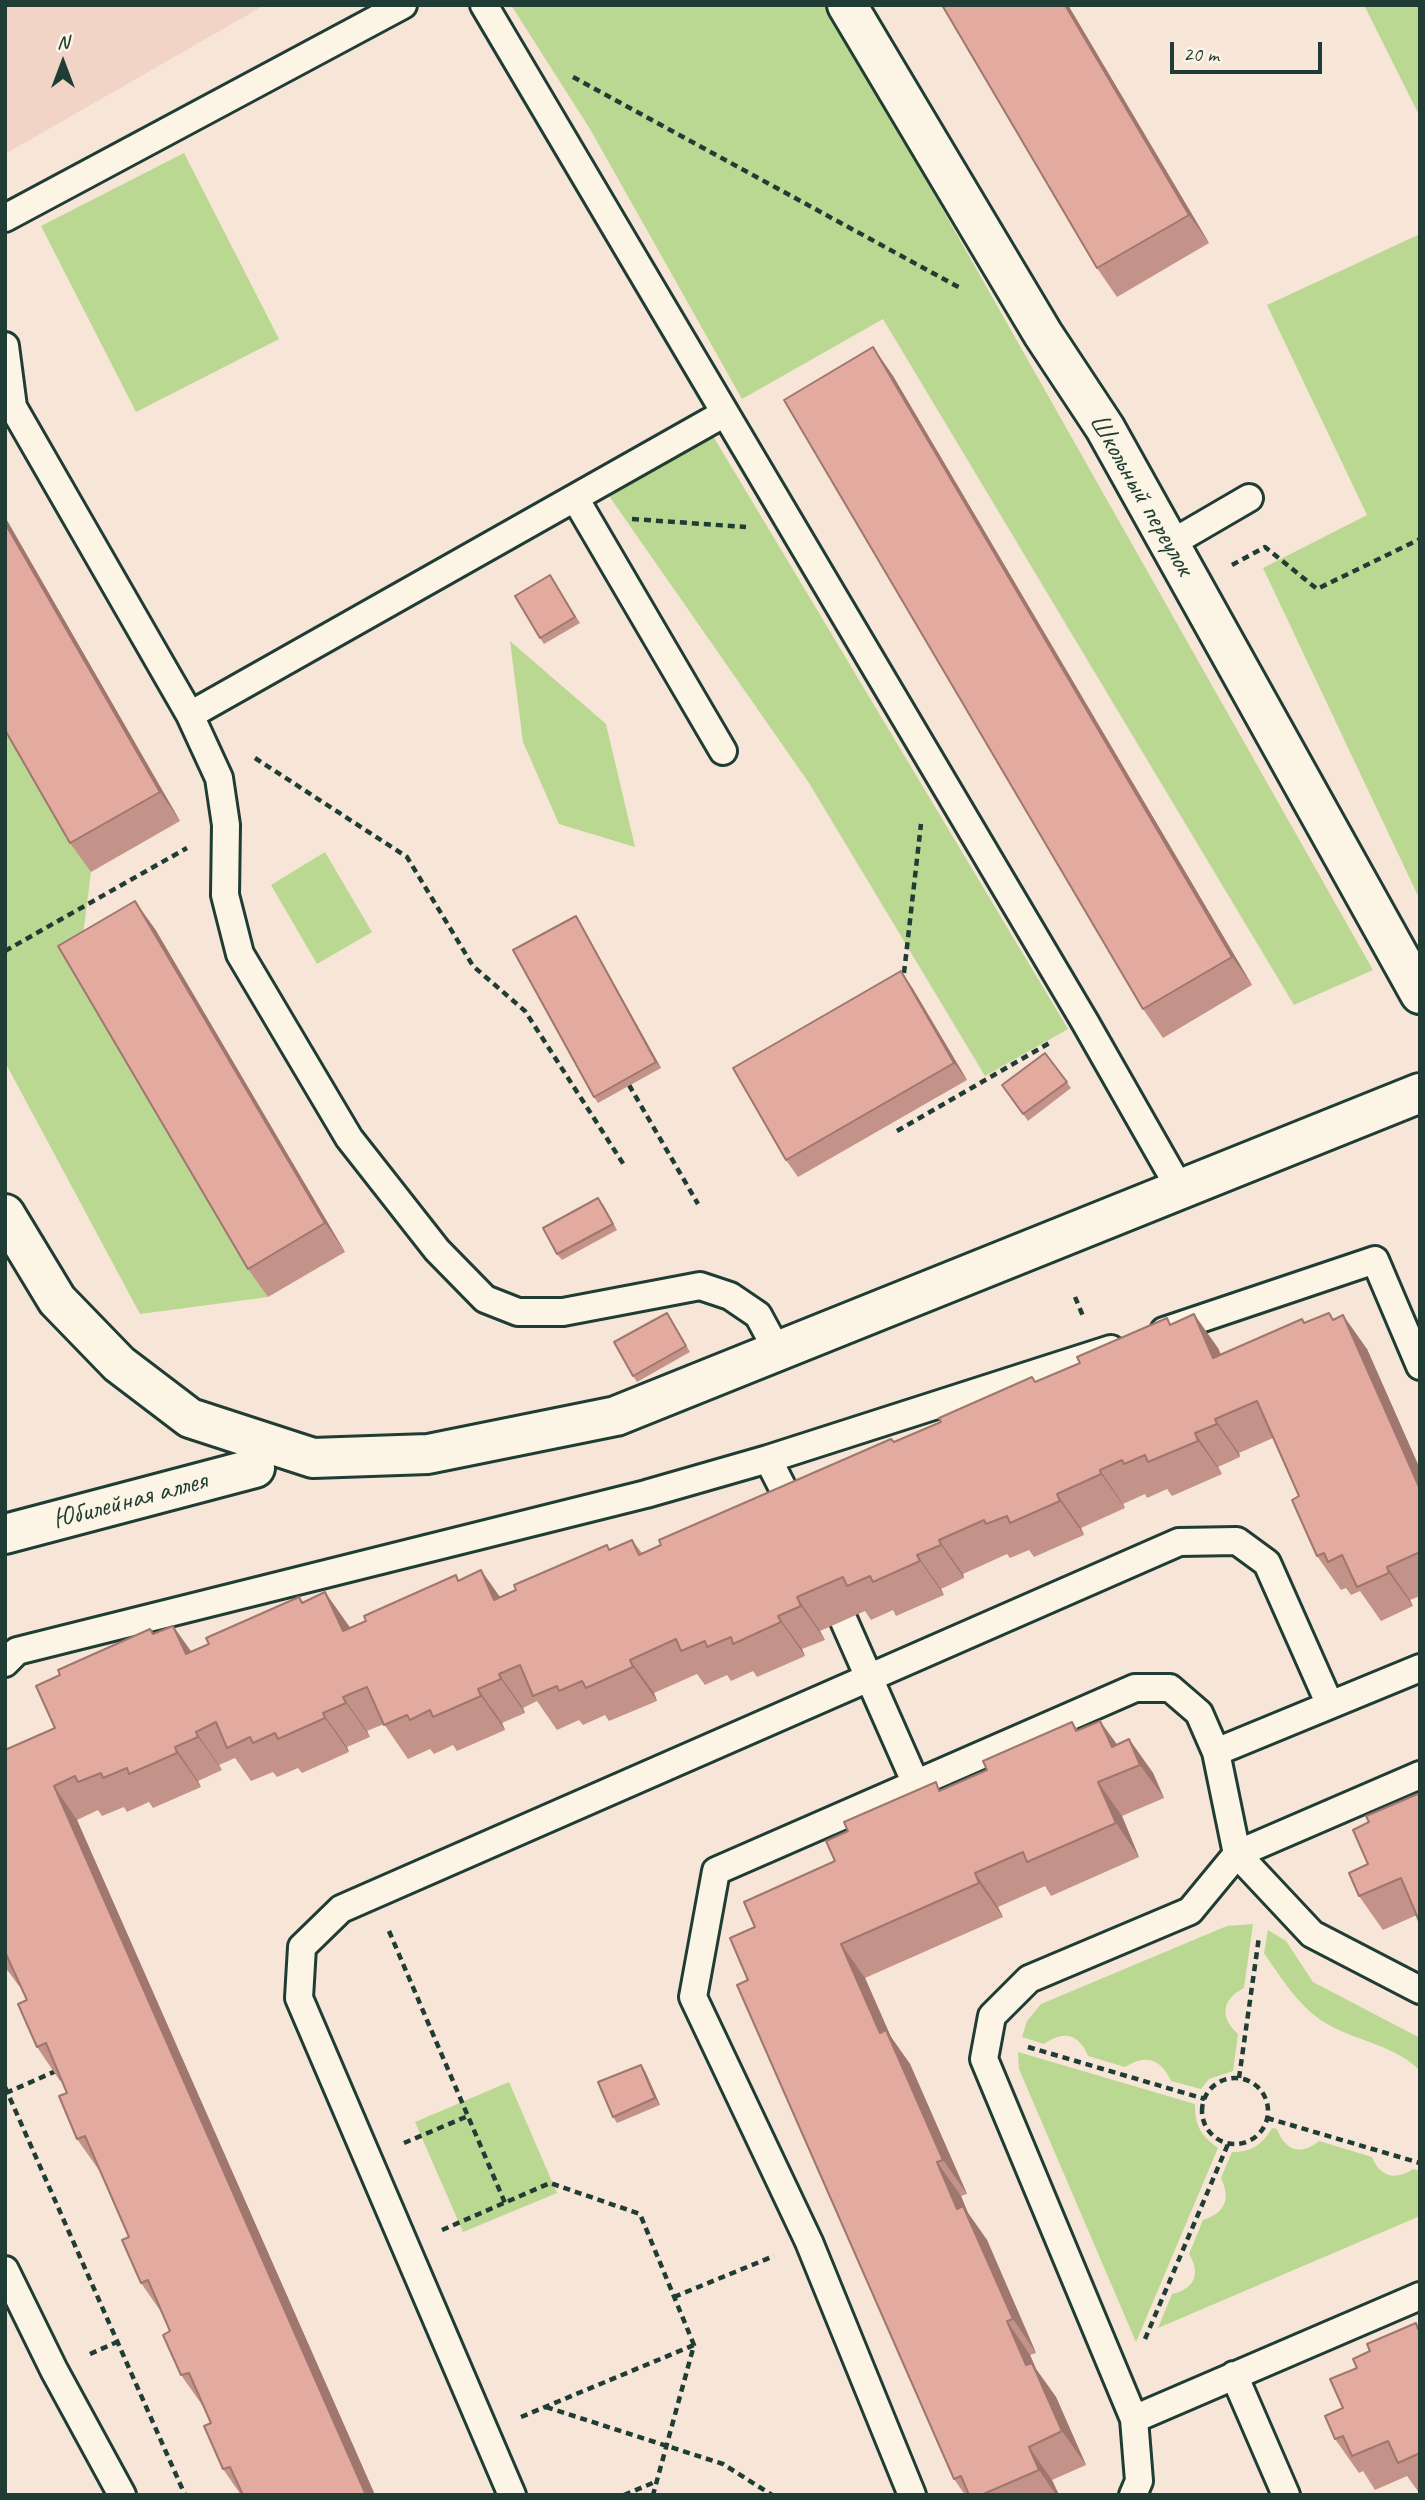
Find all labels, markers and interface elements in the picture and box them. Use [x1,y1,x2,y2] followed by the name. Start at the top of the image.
[28,28,98,98] north arrow
[1173,28,1325,72] scale bar
[57,30,69,54] text: N
[1183,41,1219,67] text: 20 m
[1081,408,1201,582] street label: Школьный переулок
[49,1464,211,1538] street label: Юбилейная аллея

